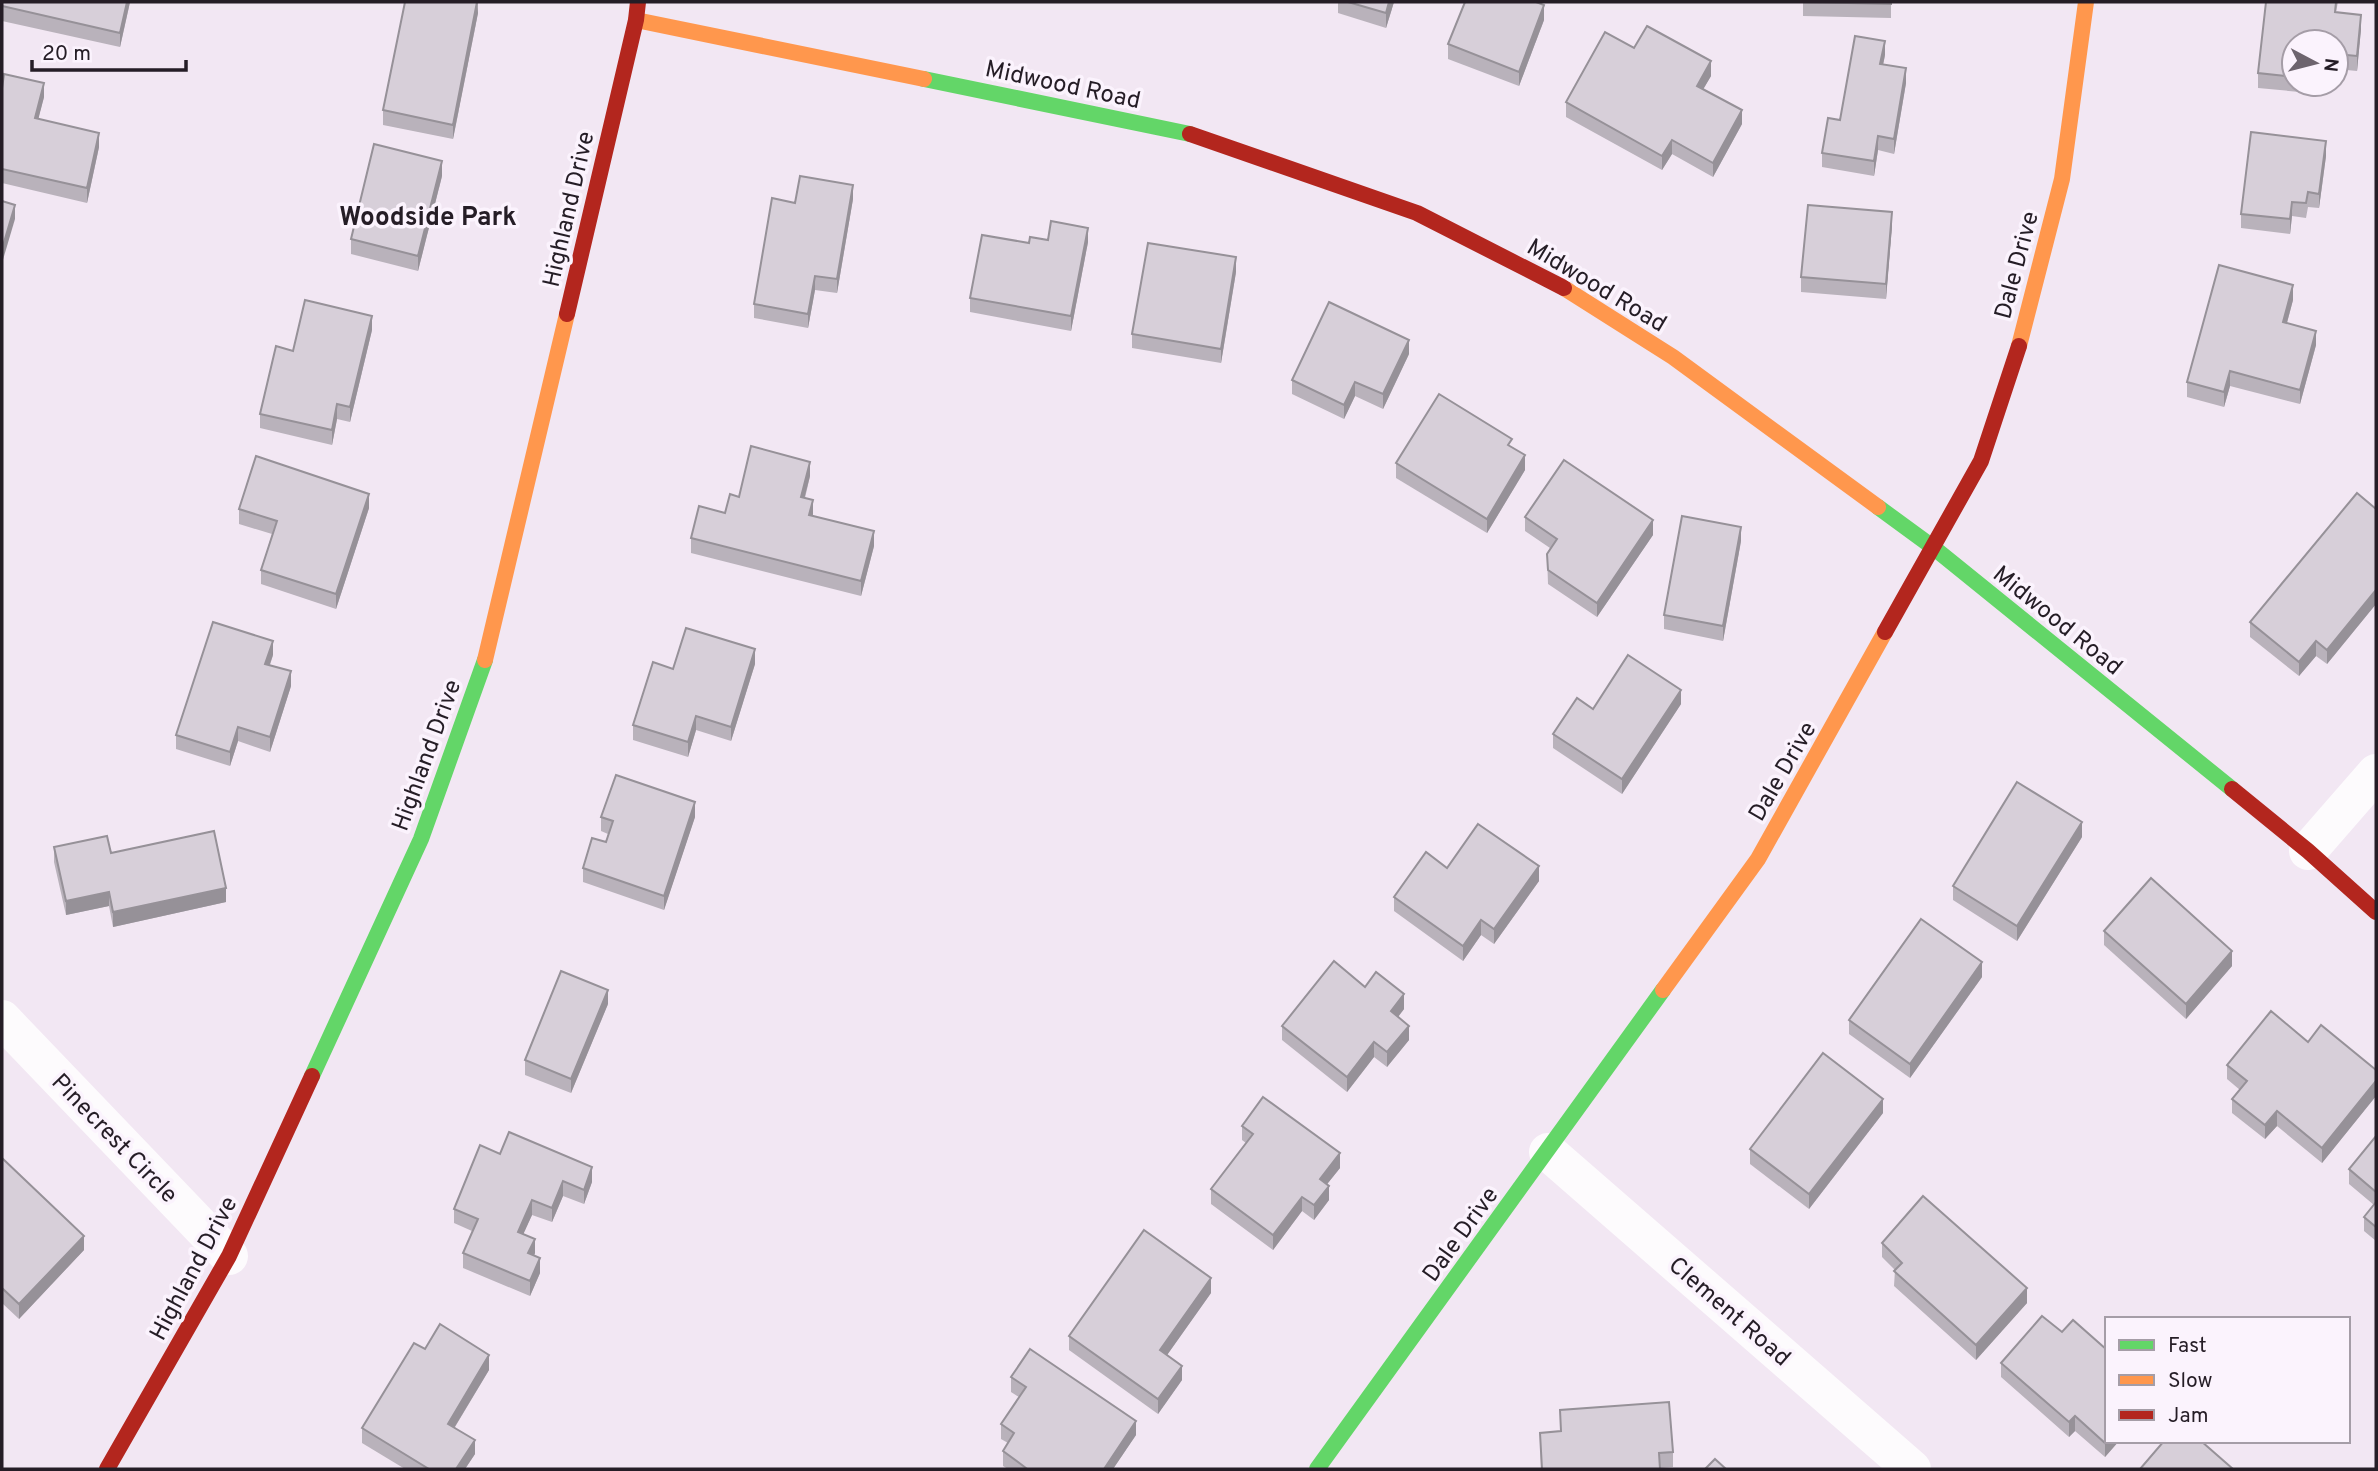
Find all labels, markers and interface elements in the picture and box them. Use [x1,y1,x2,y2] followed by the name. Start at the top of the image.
[32,28,186,72] scale bar
[2280,28,2350,98] north arrow
[42,41,91,68] text: 20 m
[982,55,1143,117] street label: Midwood Road
[2317,57,2343,73] text: N
[537,129,602,290] street label: Highland Drive
[339,202,517,235] district label: Woodside Park
[1989,208,2047,323] street label: Dale Drive
[1521,233,1671,340] street label: Midwood Road
[1986,560,2128,683] street label: Midwood Road
[387,676,469,836] street label: Highland Drive
[1743,717,1824,827] street label: Dale Drive
[44,1068,183,1211] street label: Pinecrest Circle
[1417,1182,1506,1289] street label: Dale Drive
[144,1192,245,1346] street label: Highland Drive
[1661,1251,1796,1374] street label: Clement Road
[2105,1317,2350,1443] legend
[2168,1333,2207,1360] text: Fast
[2168,1368,2213,1395] text: Slow
[2168,1403,2209,1430] text: Jam

